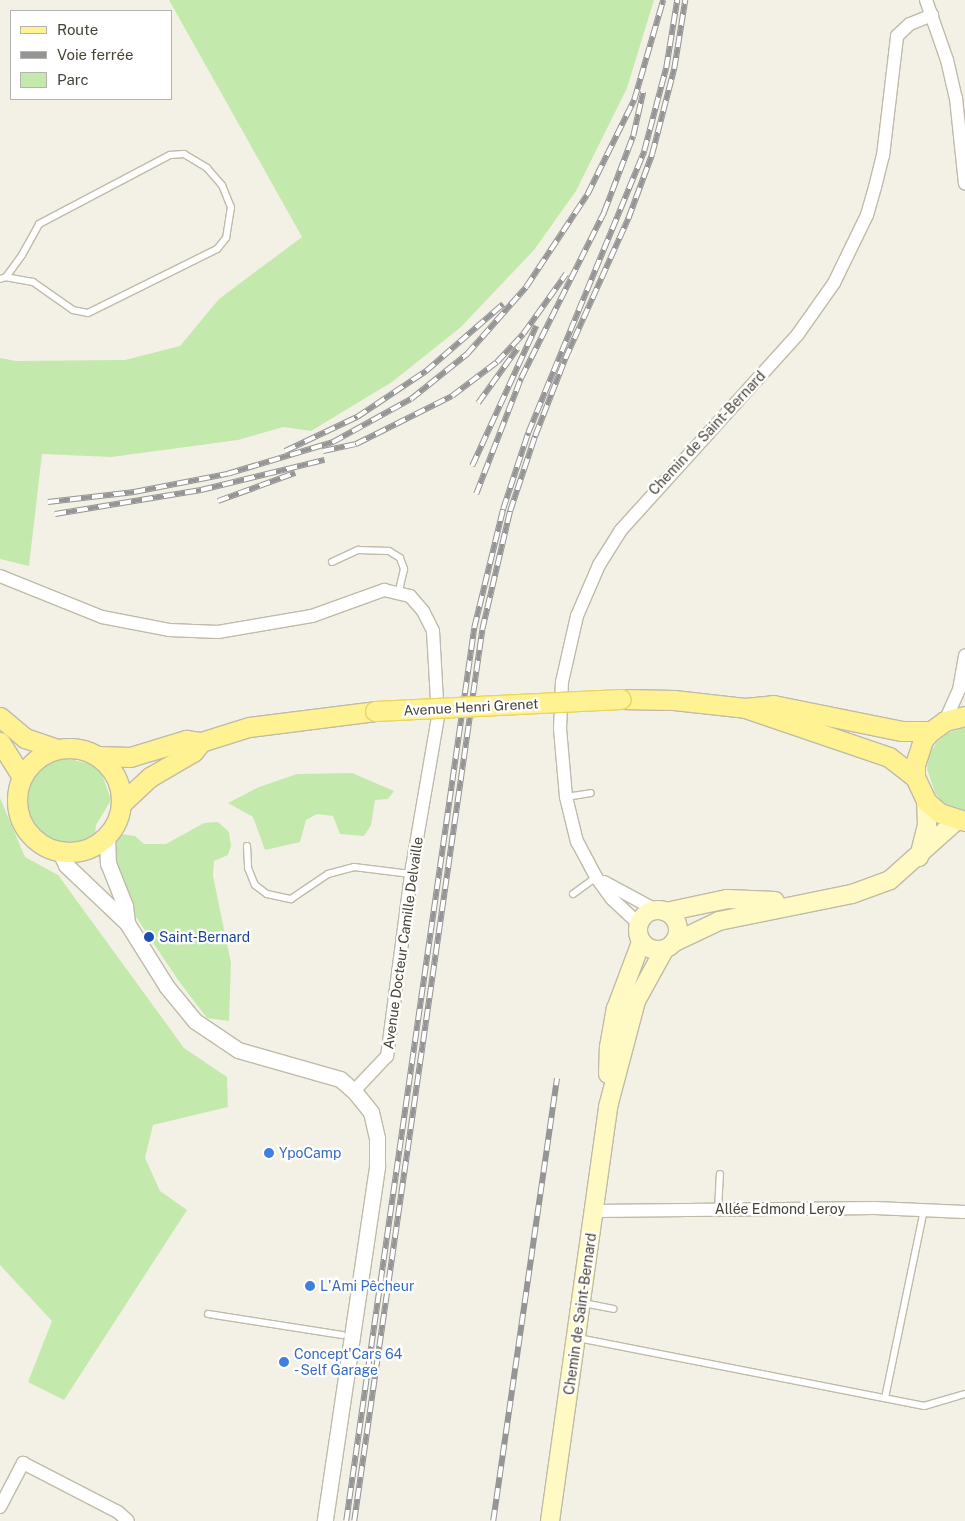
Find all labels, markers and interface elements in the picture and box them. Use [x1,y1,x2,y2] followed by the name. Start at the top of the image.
[10,10,172,100] legend
[57,21,98,38] text: Route
[57,46,134,63] text: Voie ferrée
[57,71,89,88] text: Parc
[645,367,769,499] street label: Chemin de Saint-Bernard
[403,695,539,719] street label: Avenue Henri Grenet
[380,836,426,1050] street label: Avenue Docteur Camille Delvaille
[159,929,250,945] place label: Saint-Bernard
[143,931,155,943] marker: Saint-Bernard
[279,1145,341,1161] place label: YpoCamp
[263,1147,275,1159] marker: YpoCamp
[715,1201,845,1217] street label: Allée Edmond Leroy
[560,1232,600,1396] street label: Chemin de Saint-Bernard
[320,1278,414,1294] place label: L'Ami Pêcheur
[304,1280,316,1292] marker: L'Ami Pêcheur
[294,1346,402,1378] place label: Concept'Cars 64 - Self Garage
[278,1356,290,1368] marker: Concept'Cars 64 - Self Garage

